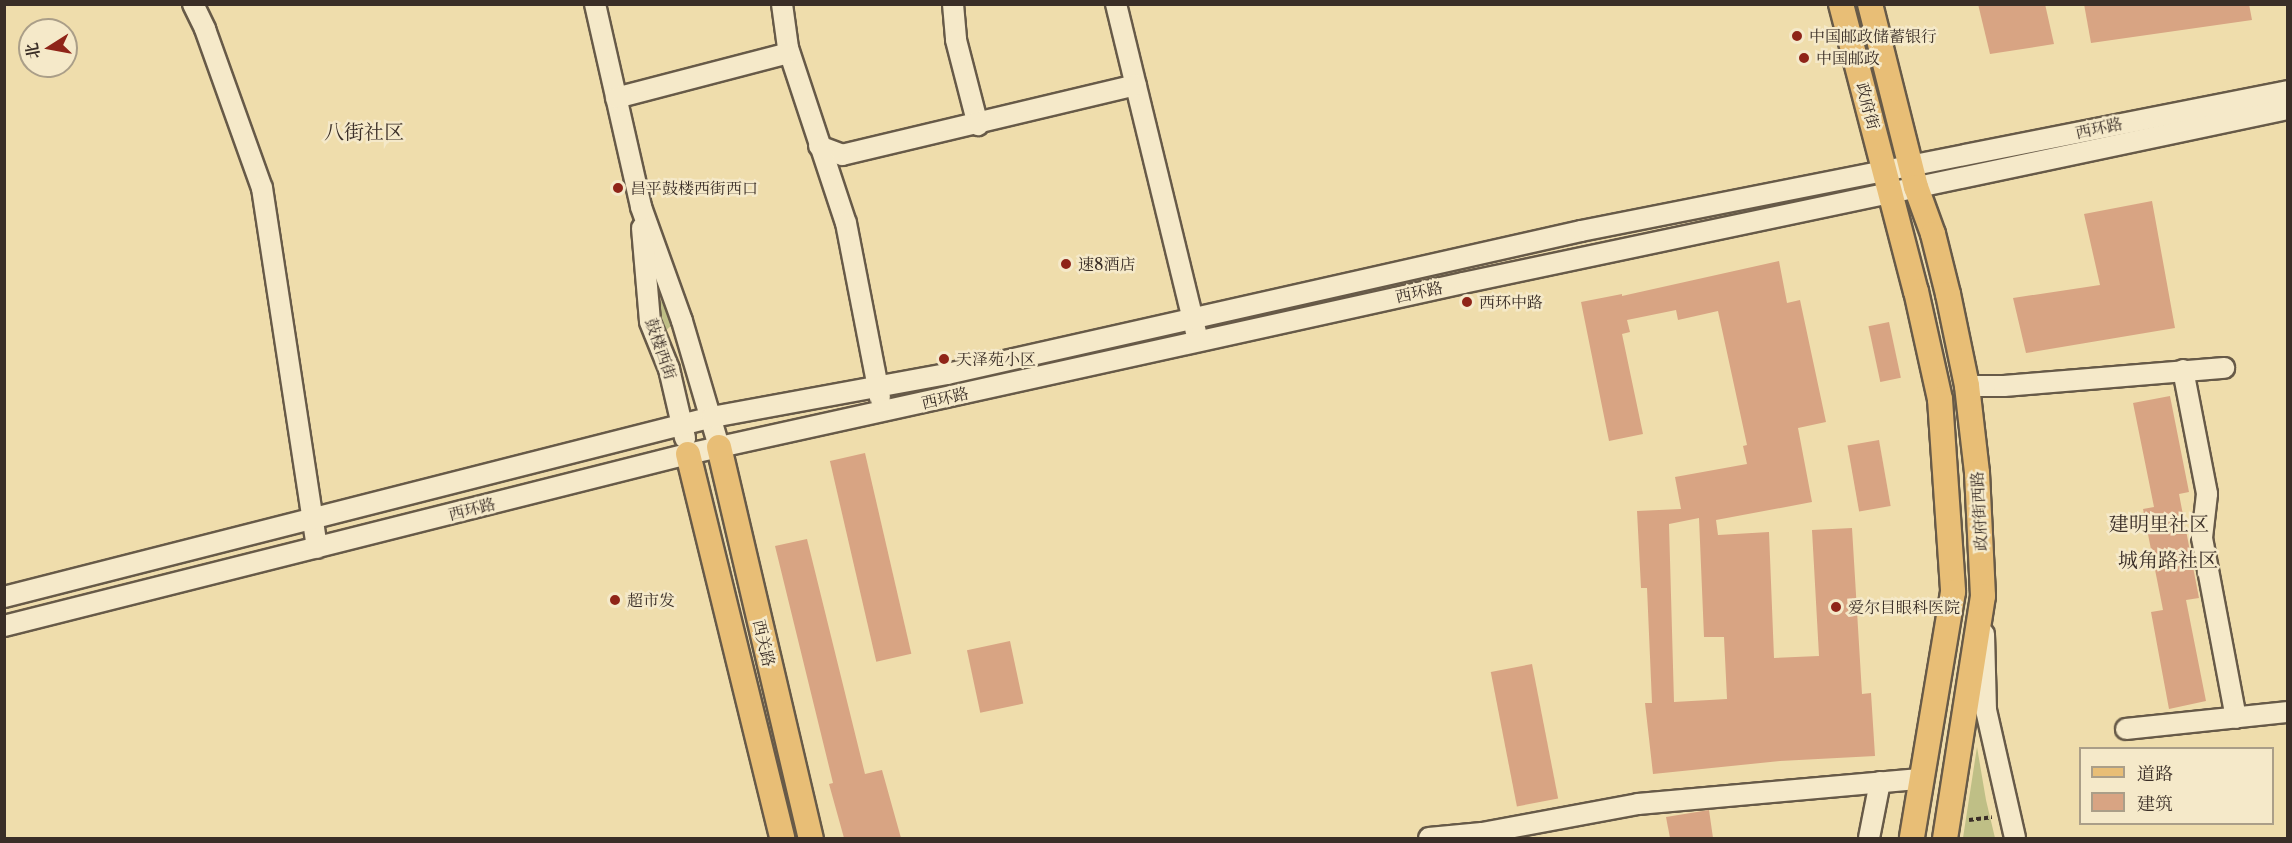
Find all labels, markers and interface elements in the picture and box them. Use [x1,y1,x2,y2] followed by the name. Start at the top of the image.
[18,18,78,78] north arrow
[1809,26,1937,46] place label: 中国邮政储蓄银行
[1790,29,1804,43] marker: 中国邮政储蓄银行
[21,41,44,61] text: 北
[1816,48,1880,68] place label: 中国邮政
[1797,51,1811,65] marker: 中国邮政
[1853,80,1883,132] street label: 政府街
[2074,114,2124,142] street label: 西环路
[324,120,404,144] district label: 八街社区
[630,178,758,198] place label: 昌平鼓楼西街西口
[611,181,625,195] marker: 昌平鼓楼西街西口
[1078,254,1135,274] place label: 速8酒店
[1059,257,1073,271] marker: 速8酒店
[1394,278,1444,306] street label: 西环路
[1479,292,1543,312] place label: 西环中路
[1460,295,1474,309] marker: 西环中路
[642,316,680,382] street label: 鼓楼西街
[956,349,1036,369] place label: 天泽苑小区
[937,352,951,366] marker: 天泽苑小区
[919,383,971,413] street label: 西环路
[1967,471,1991,551] street label: 政府街西路
[446,494,498,524] street label: 西环路
[2109,512,2209,536] district label: 建明里社区
[2118,548,2218,572] district label: 城角路社区
[627,590,675,610] place label: 超市发
[608,593,622,607] marker: 超市发
[1848,597,1960,617] place label: 爱尔目眼科医院
[1829,600,1843,614] marker: 爱尔目眼科医院
[749,617,779,669] street label: 西关路
[2079,747,2274,825] legend
[2137,763,2173,785] text: 道路
[2137,793,2173,815] text: 建筑

